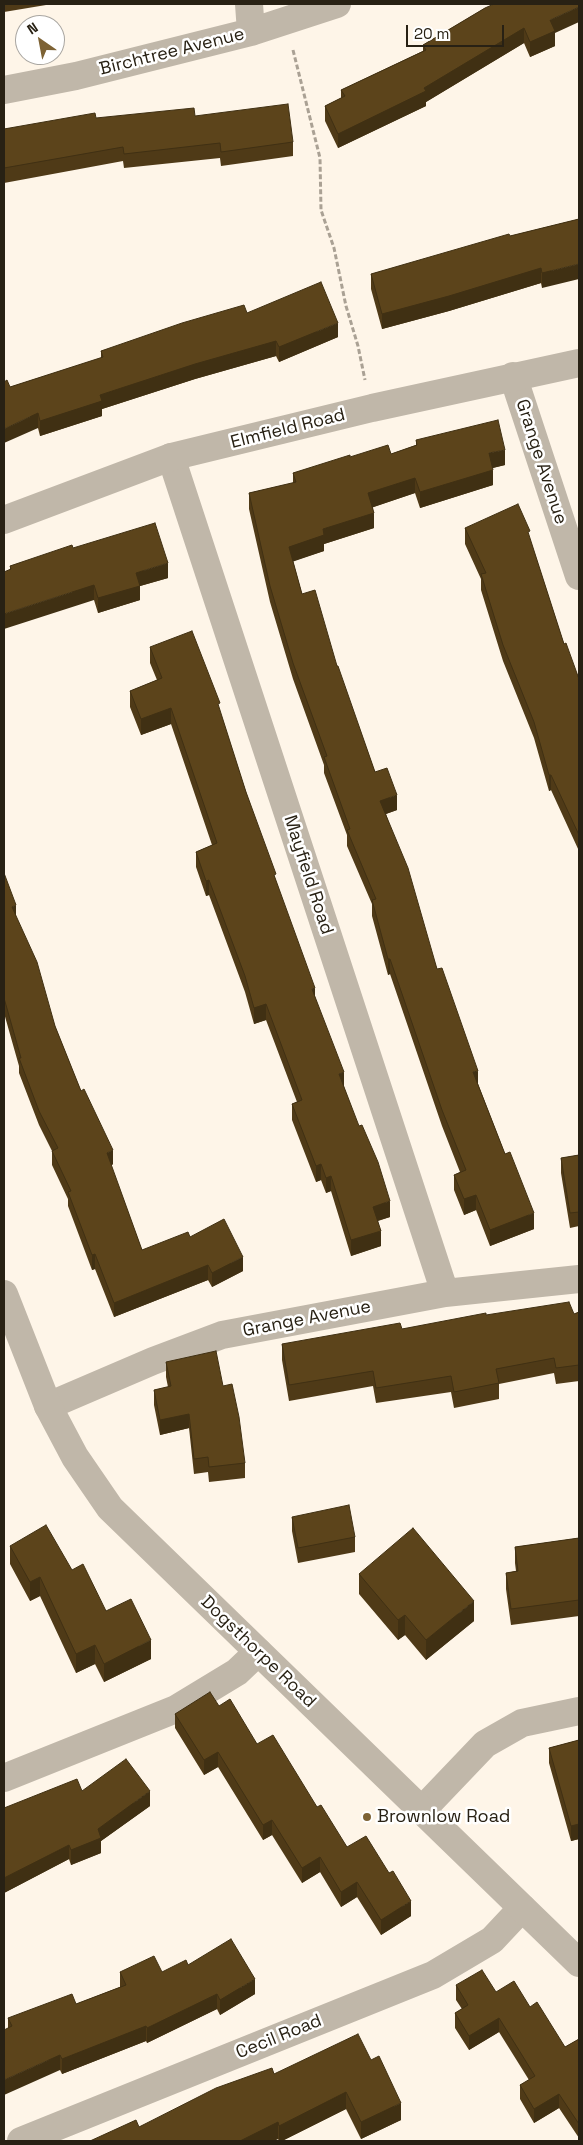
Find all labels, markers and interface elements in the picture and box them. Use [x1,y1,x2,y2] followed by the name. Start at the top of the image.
[15,15,65,65] north arrow
[408,15,506,47] scale bar
[24,18,41,38] text: N
[97,24,247,80] street label: Birchtree Avenue
[414,24,449,43] text: 20 m
[511,397,571,527] street label: Grange Avenue
[229,404,347,454] street label: Elmfield Road
[279,813,337,937] street label: Mayfield Road
[241,1296,373,1342] street label: Grange Avenue
[196,1591,320,1713] street label: Dogsthorpe Road
[377,1806,510,1828] place label: Brownlow Road
[361,1811,373,1823] marker: Brownlow Road
[233,2010,325,2064] street label: Cecil Road

